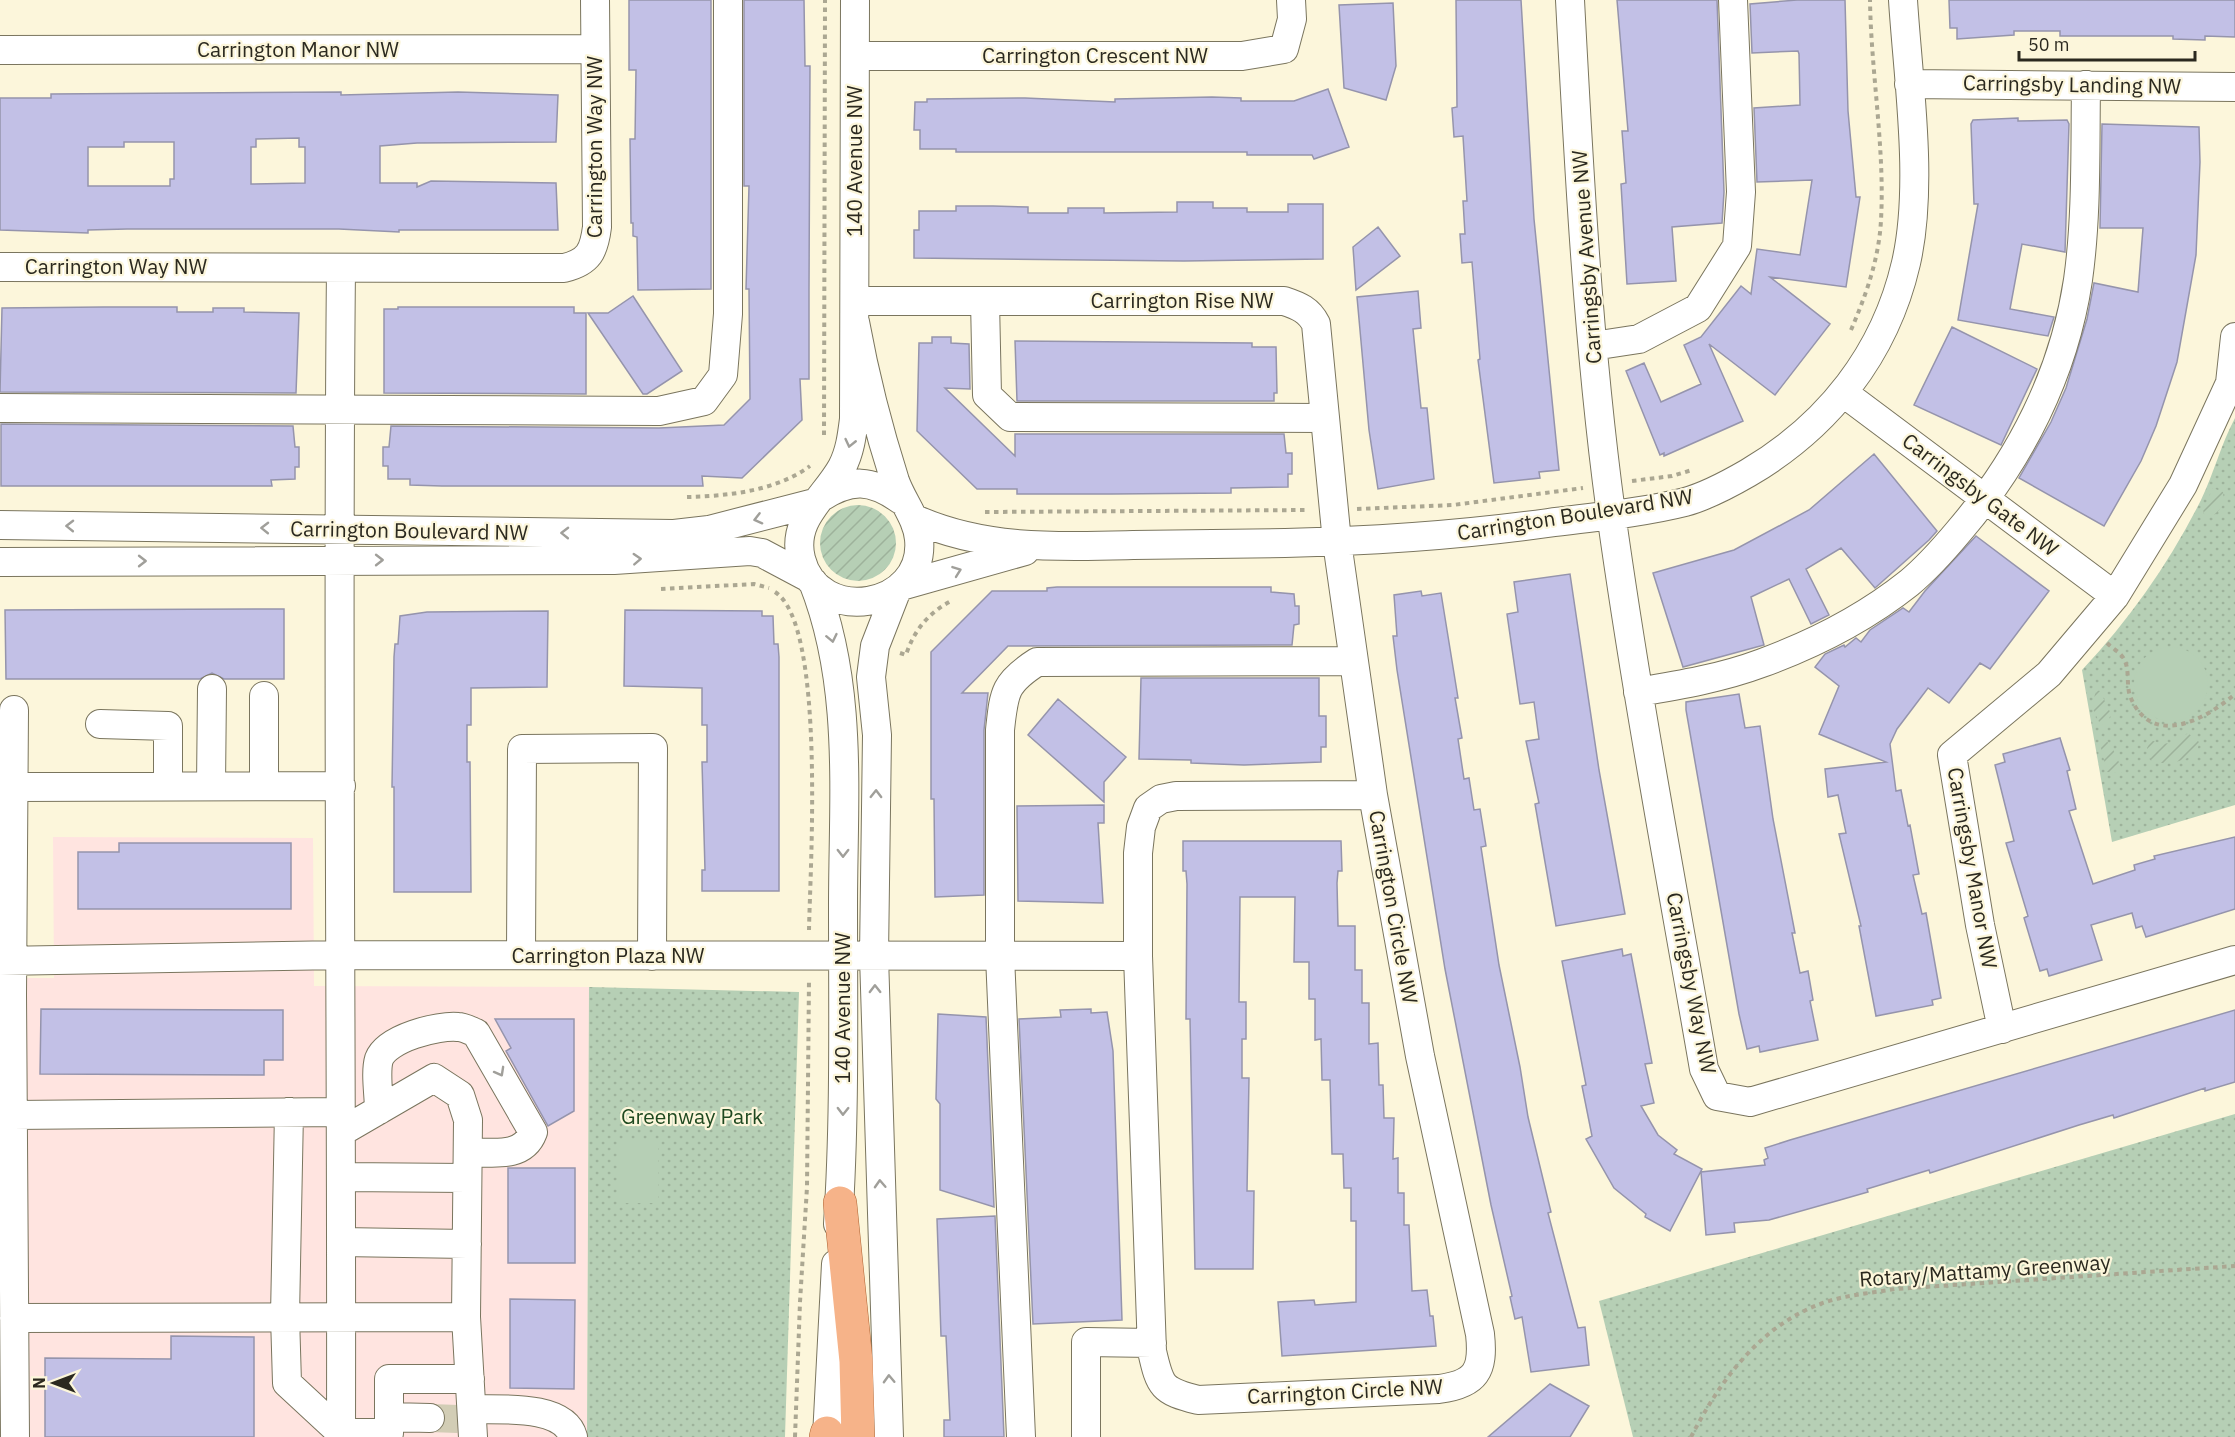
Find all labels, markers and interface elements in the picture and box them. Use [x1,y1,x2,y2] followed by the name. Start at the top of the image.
[2019,24,2194,62] scale bar
[2028,33,2070,56] text: 50 m
[197,35,399,63] street label: Carrington Manor NW
[982,41,1208,69] street label: Carrington Crescent NW
[580,55,608,238] street label: Carrington Way NW
[1963,68,2182,100] street label: Carringsby Landing NW
[840,85,868,237] street label: 140 Avenue NW
[1565,149,1607,365] street label: Carringsby Avenue NW
[25,252,208,280] street label: Carrington Way NW
[1091,286,1274,314] street label: Carrington Rise NW
[1897,426,2065,562] street label: Carringsby Gate NW
[844,438,857,448] one-way arrow
[1455,482,1695,546] street label: Carrington Boulevard NW
[754,512,764,525] one-way arrow
[290,514,529,546] street label: Carrington Boulevard NW
[65,520,74,532] one-way arrow
[260,522,269,534] one-way arrow
[560,527,569,540] one-way arrow
[633,552,642,565] one-way arrow
[375,554,384,566] one-way arrow
[138,555,147,567] one-way arrow
[952,565,962,578] one-way arrow
[825,633,838,643] one-way arrow
[1941,765,2005,971] street label: Carringsby Manor NW
[870,789,883,798] one-way arrow
[1363,808,1425,1006] street label: Carrington Circle NW
[837,848,849,857] one-way arrow
[1661,890,1723,1076] street label: Carringsby Way NW
[828,932,856,1084] street label: 140 Avenue NW
[512,941,705,969] street label: Carrington Plaza NW
[869,984,881,993] one-way arrow
[493,1066,504,1076] one-way arrow
[621,1102,763,1130] park label: Greenway Park
[836,1106,849,1115] one-way arrow
[873,1179,886,1188] one-way arrow
[1858,1247,2112,1293] street label: Rotary/Mattamy Greenway
[24,1353,84,1413] north arrow
[1246,1372,1444,1410] street label: Carrington Circle NW
[883,1374,896,1383] one-way arrow
[29,1377,49,1389] text: N

